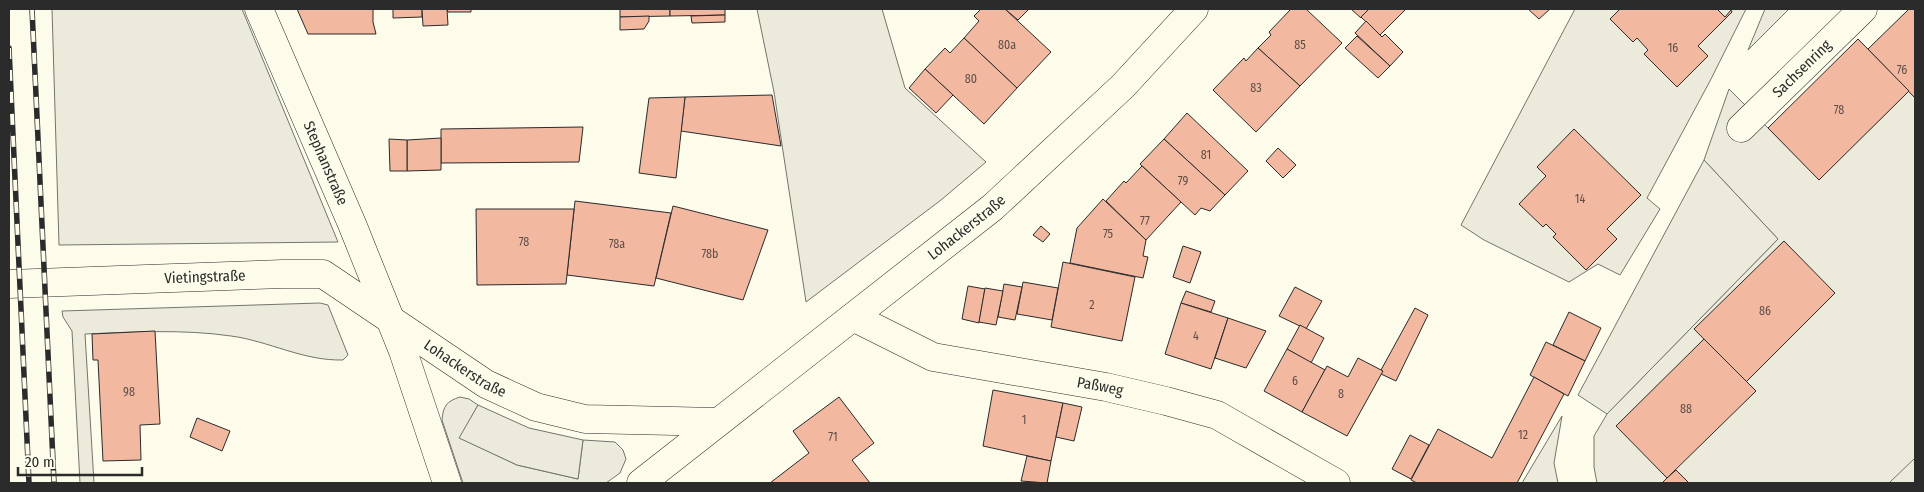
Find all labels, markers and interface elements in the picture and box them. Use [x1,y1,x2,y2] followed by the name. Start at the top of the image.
[1769,36,1835,101] street label: Sachsenring
[998,38,1016,52] house number: 80a
[1294,38,1306,52] house number: 85
[1668,41,1678,55] house number: 16
[1897,63,1907,77] house number: 76
[965,72,977,86] house number: 80
[1250,81,1262,95] house number: 83
[1834,103,1844,117] house number: 78
[300,118,352,208] street label: Stephanstraße
[1201,148,1211,162] house number: 81
[1178,174,1188,188] house number: 79
[924,191,1009,264] street label: Lohackerstraße
[1575,192,1585,206] house number: 14
[1140,214,1150,228] house number: 77
[1103,227,1114,241] house number: 75
[519,235,529,249] house number: 78
[609,237,625,251] house number: 78a
[701,247,719,261] house number: 78b
[164,266,246,287] street label: Vietingstraße
[1089,298,1095,312] house number: 2
[1759,304,1771,318] house number: 86
[1193,329,1199,343] house number: 4
[421,336,509,401] street label: Lohackerstraße
[1075,373,1125,400] street label: Paßweg
[1292,374,1298,388] house number: 6
[123,385,135,399] house number: 98
[1338,387,1344,401] house number: 8
[1680,402,1692,416] house number: 88
[1022,413,1026,427] house number: 1
[1518,428,1528,442] house number: 12
[828,430,838,444] house number: 71
[18,444,141,476] scale bar
[25,453,55,471] text: 20 m

